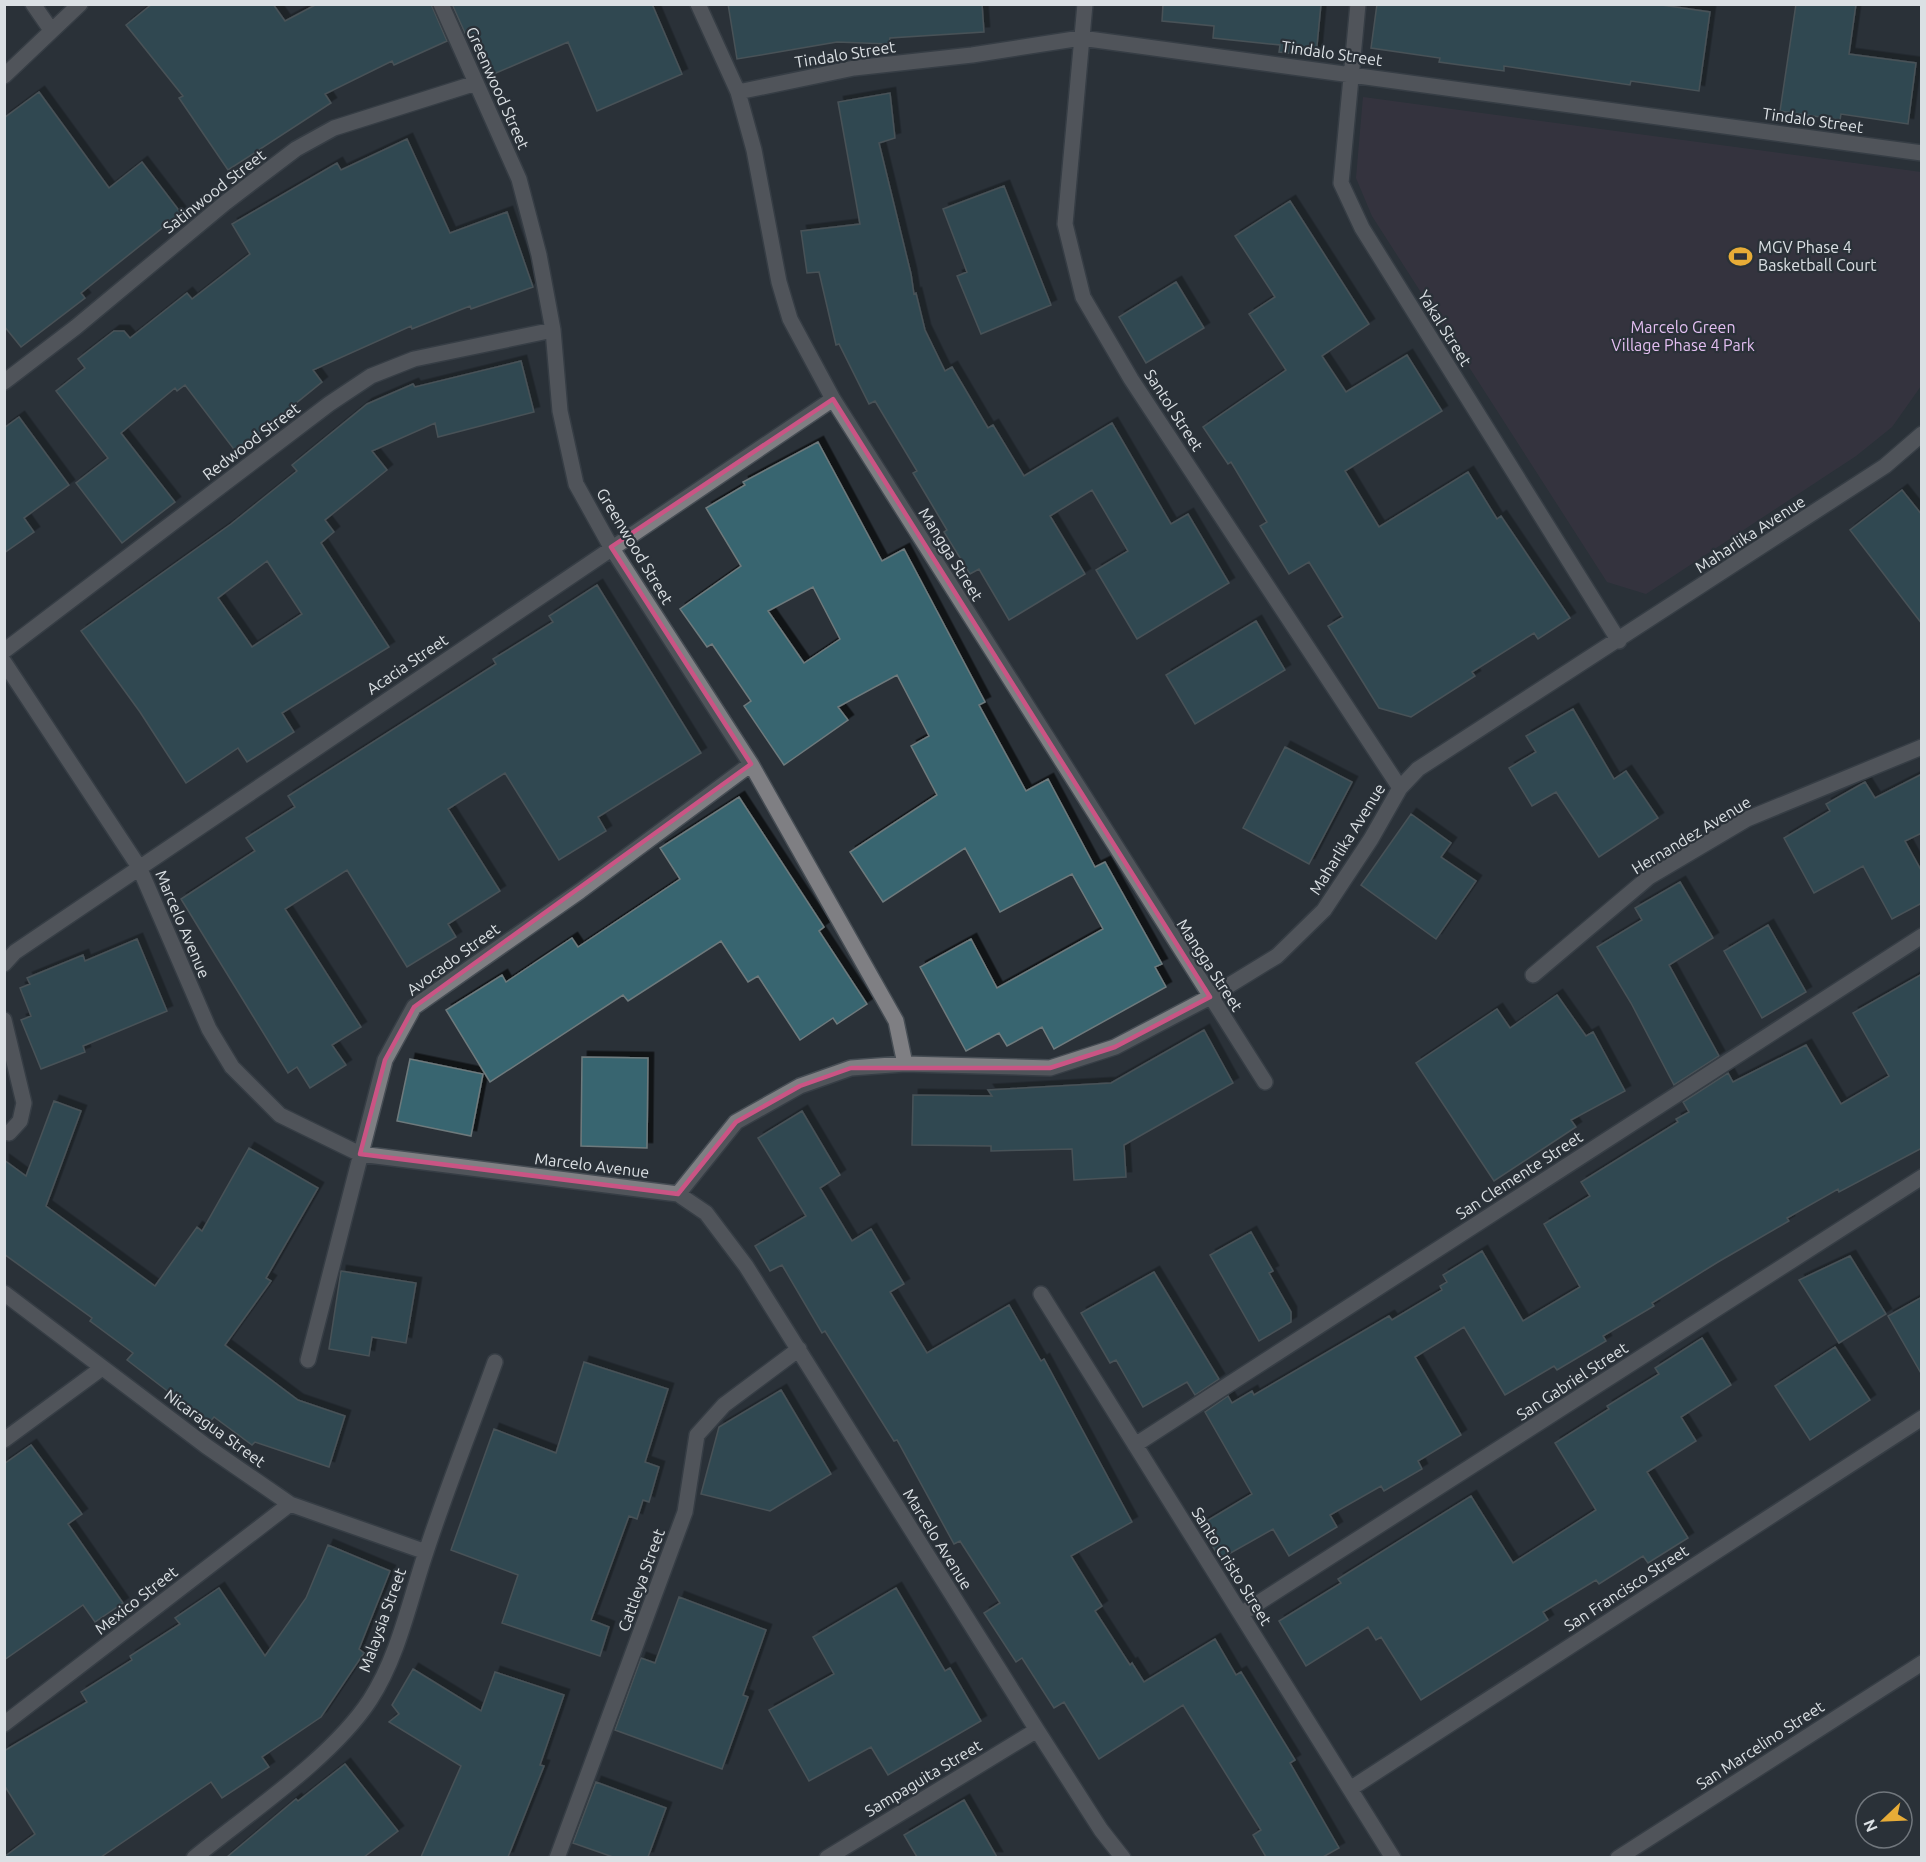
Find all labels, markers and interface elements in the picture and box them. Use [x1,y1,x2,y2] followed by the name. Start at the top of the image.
[463,24,533,153] street label: Greenwood Street
[793,37,897,71] street label: Tindalo Street
[1280,37,1384,69] street label: Tindalo Street
[1761,104,1865,136] street label: Tindalo Street
[159,145,269,236] street label: Satinwood Street
[1758,238,1877,274] place label: MGV Phase 4 Basketball Court
[1727,243,1753,269] sports icon: MGV Phase 4 Basketball Court
[1415,287,1476,370] street label: Yakal Street
[1611,318,1755,354] park label: Marcelo Green Village Phase 4 Park
[1141,366,1208,455] street label: Santol Street
[199,398,304,483] street label: Redwood Street
[593,485,677,608] street label: Greenwood Street
[1692,492,1808,576] street label: Maharlika Avenue
[915,504,987,604] street label: Mangga Street
[363,630,452,698] street label: Acacia Street
[1306,780,1388,898] street label: Maharlika Avenue
[1628,792,1754,878] street label: Hernandez Avenue
[152,867,214,981] street label: Marcelo Avenue
[1174,916,1247,1015] street label: Mangga Street
[403,919,503,999] street label: Avocado Street
[1452,1127,1586,1223] street label: San Clemente Street
[534,1149,650,1181] street label: Marcelo Avenue
[1513,1338,1632,1424] street label: San Gabriel Street
[161,1385,269,1471] street label: Nicaragua Street
[900,1485,976,1593] street label: Marcelo Avenue
[1188,1504,1276,1629] street label: Santo Cristo Street
[614,1526,668,1634] street label: Cattleya Street
[1561,1541,1692,1635] street label: San Francisco Street
[91,1562,181,1638] street label: Mexico Street
[355,1565,409,1675] street label: Malaysia Street
[1693,1697,1828,1793] street label: San Marcelino Street
[861,1736,985,1820] street label: Sampaguita Street
[1854,1790,1914,1850] north arrow
[1860,1817,1881,1835] text: N

